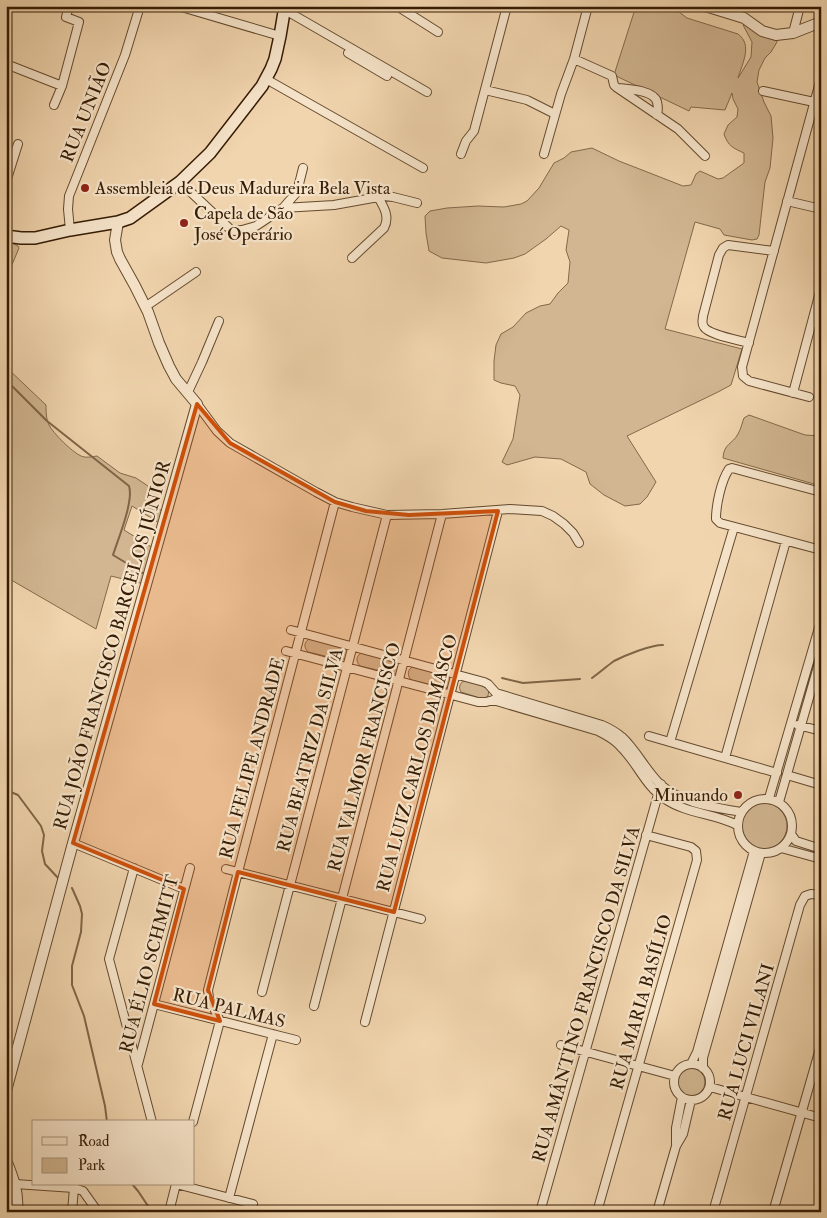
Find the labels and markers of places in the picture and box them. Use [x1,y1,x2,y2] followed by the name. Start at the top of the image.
[94,177,391,200] place label: Assembleia de Deus Madureira Bela Vista
[79,182,91,194] marker: Assembleia de Deus Madureira Bela Vista
[193,202,294,246] place label: Capela de São José Operário
[178,217,190,229] marker: Capela de São José Operário
[653,784,728,807] place label: Minuando
[732,789,744,801] marker: Minuando

